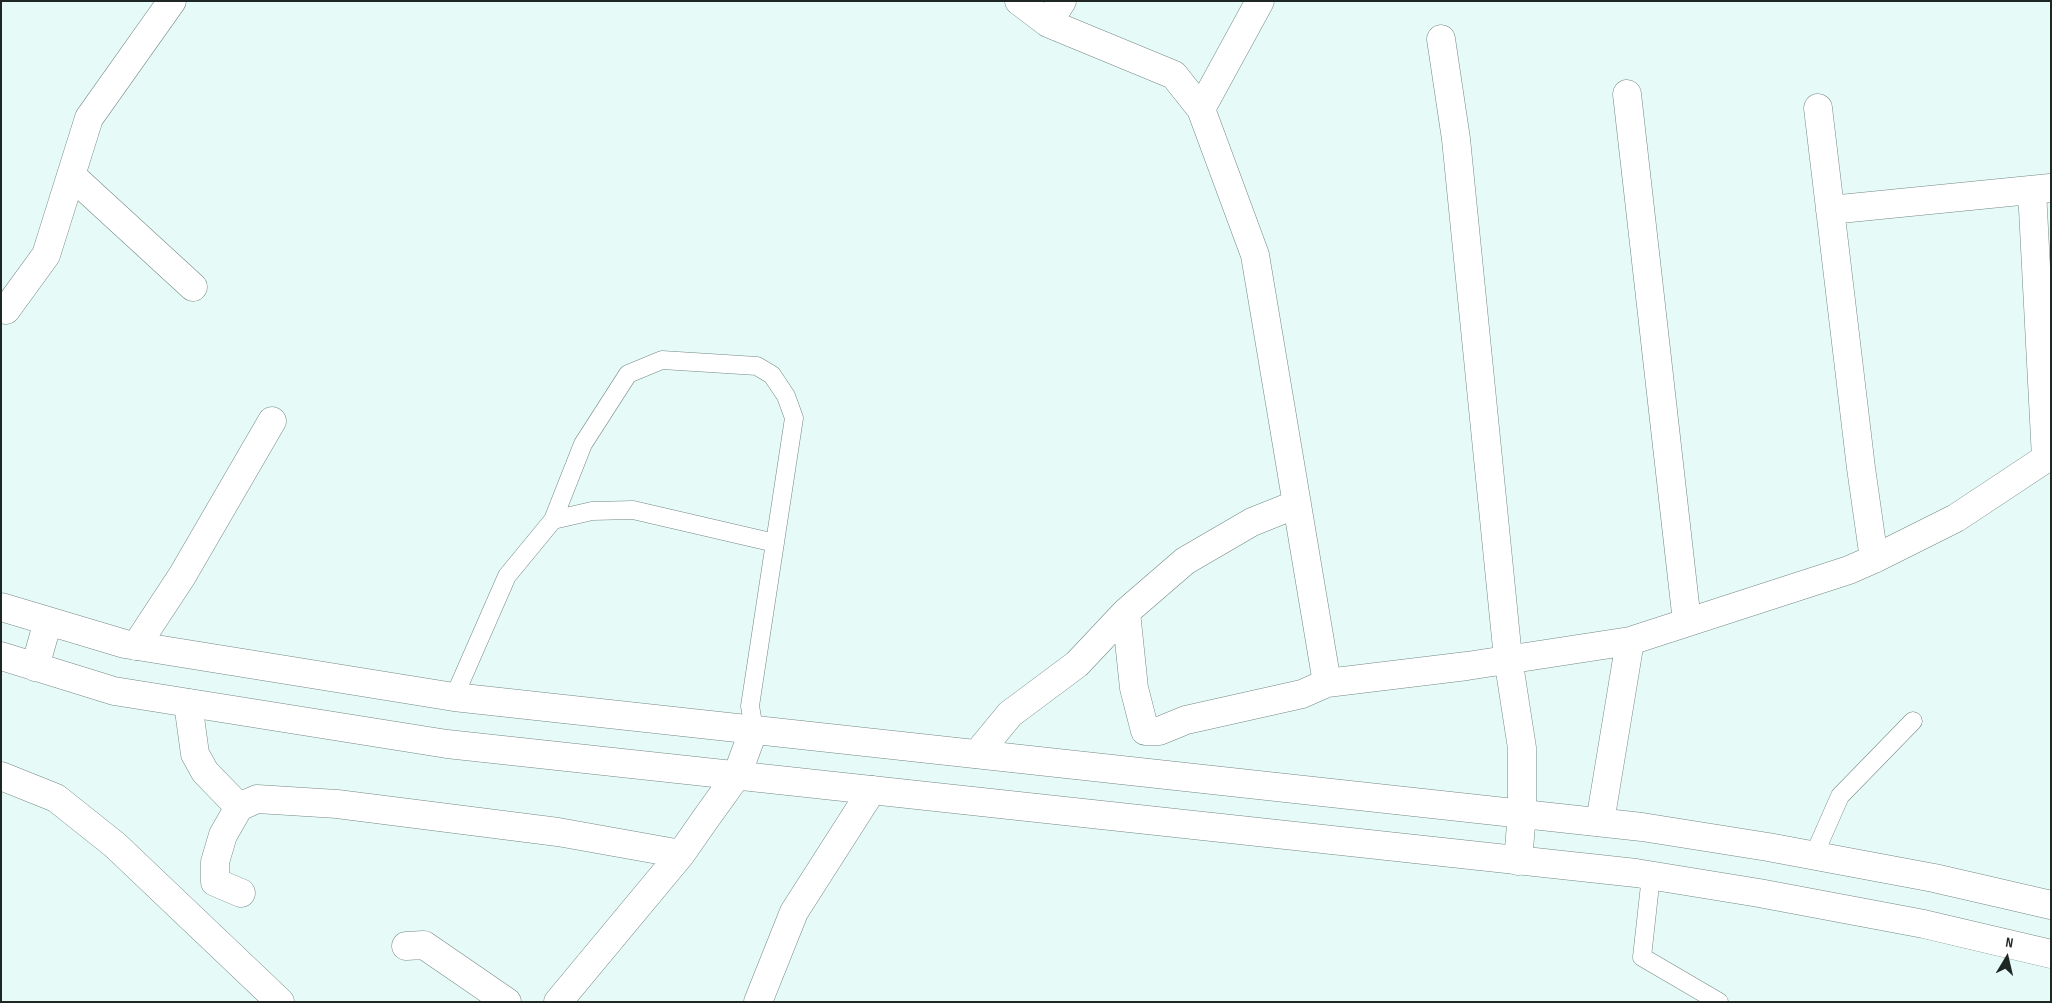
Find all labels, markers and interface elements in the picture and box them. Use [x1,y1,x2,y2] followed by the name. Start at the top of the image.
[1982,933,2032,983] north arrow
[2004,934,2014,952] text: N

